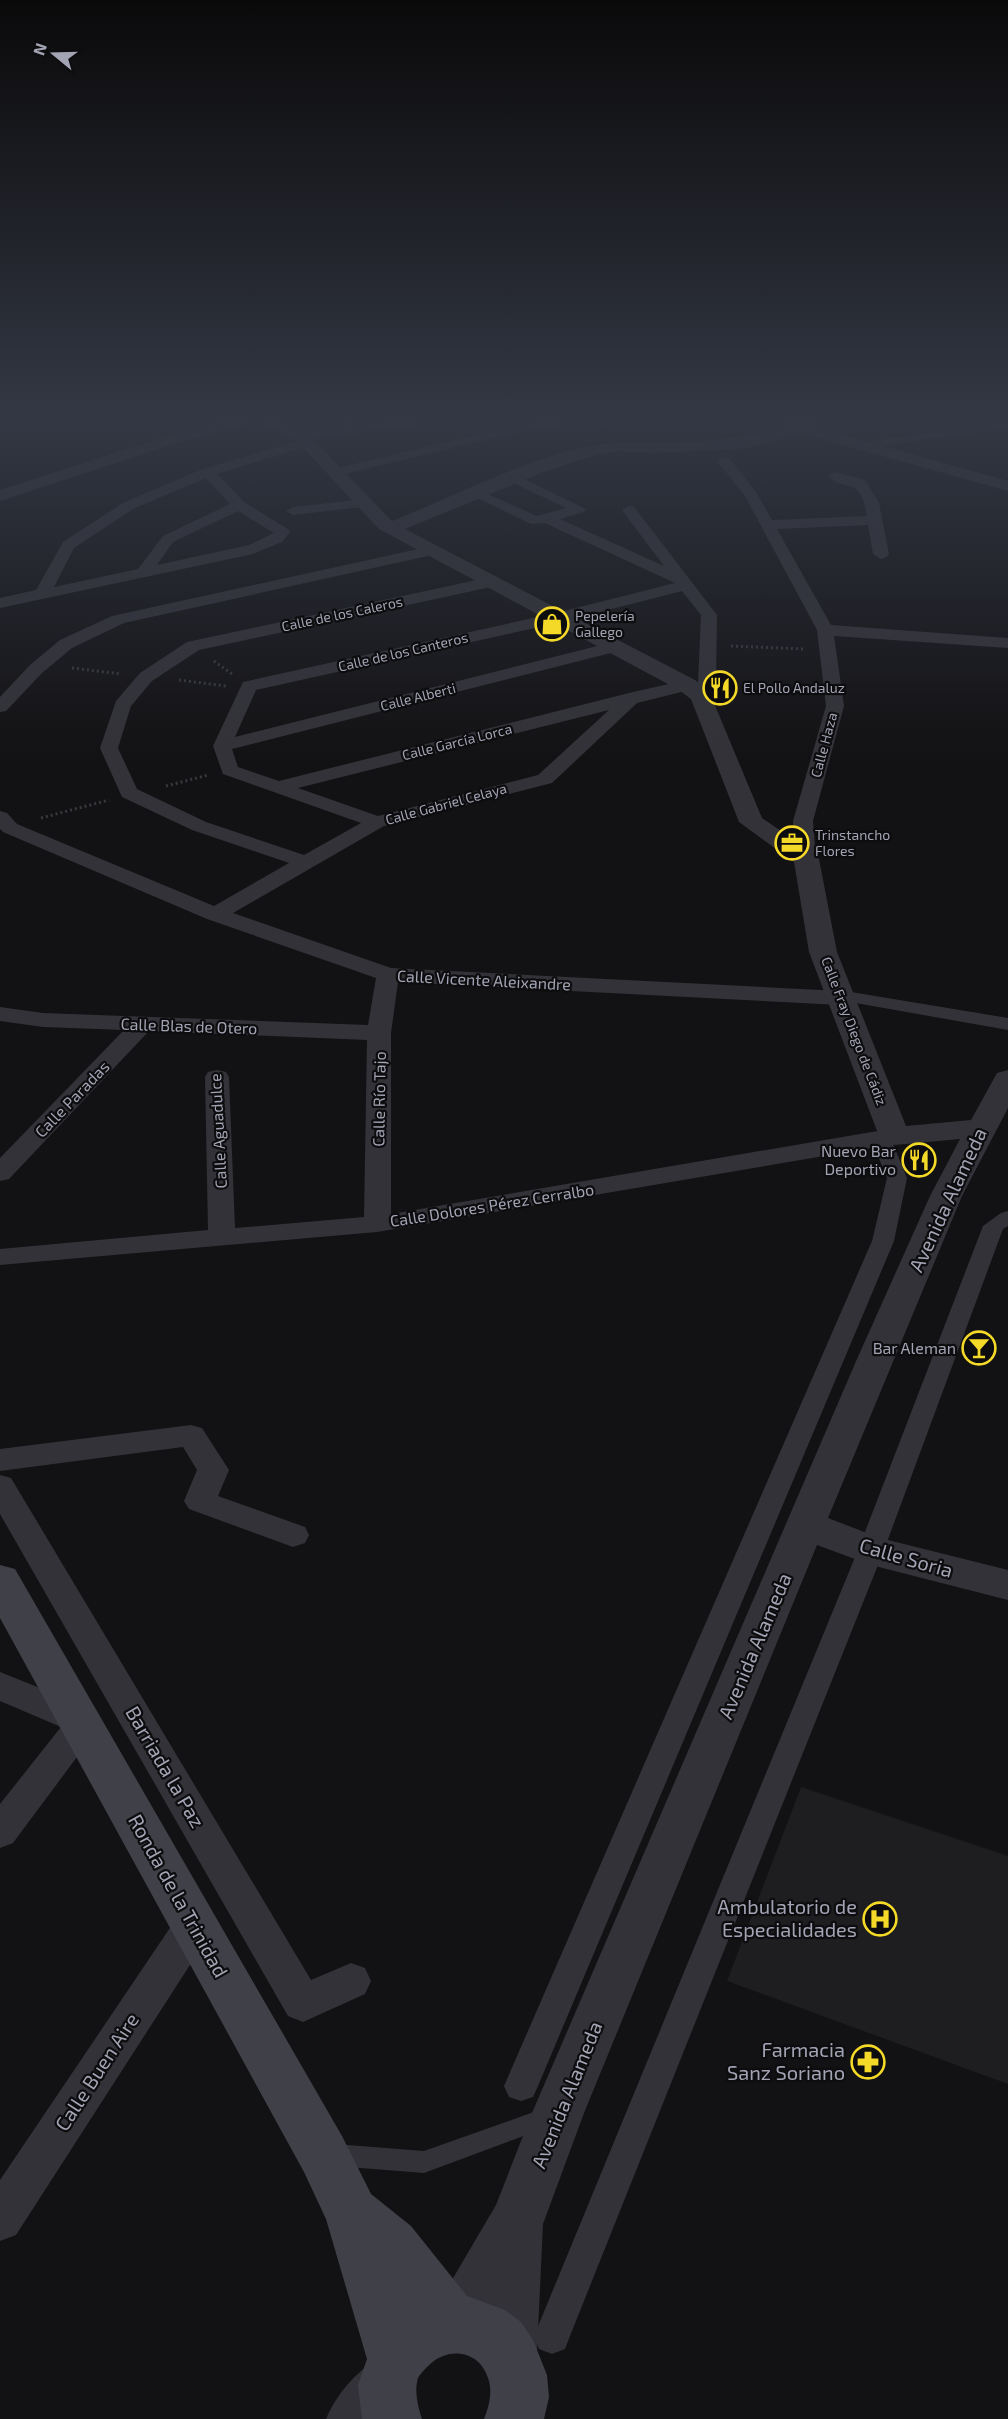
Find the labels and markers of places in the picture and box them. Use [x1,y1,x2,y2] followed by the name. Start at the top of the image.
[534,606,570,642] shop icon: Pepelería Gallego
[575,607,635,640] place label: Pepelería Gallego
[702,670,738,706] restaurant icon: El Pollo Andaluz
[743,679,845,696] place label: El Pollo Andaluz
[774,825,810,861] office icon: Trinstancho Flores
[815,826,890,859] place label: Trinstancho Flores
[821,1141,897,1178] place label: Nuevo Bar Deportivo
[901,1142,937,1178] restaurant icon: Nuevo Bar Deportivo
[961,1330,997,1366] bar icon: Bar Aleman
[873,1338,956,1357] place label: Bar Aleman
[717,1894,857,1941] place label: Ambulatorio de Especialidades
[862,1901,898,1937] hospital icon: Ambulatorio de Especialidades
[727,2037,845,2084] place label: Farmacia Sanz Soriano
[850,2044,886,2080] pharmacy icon: Farmacia Sanz Soriano

